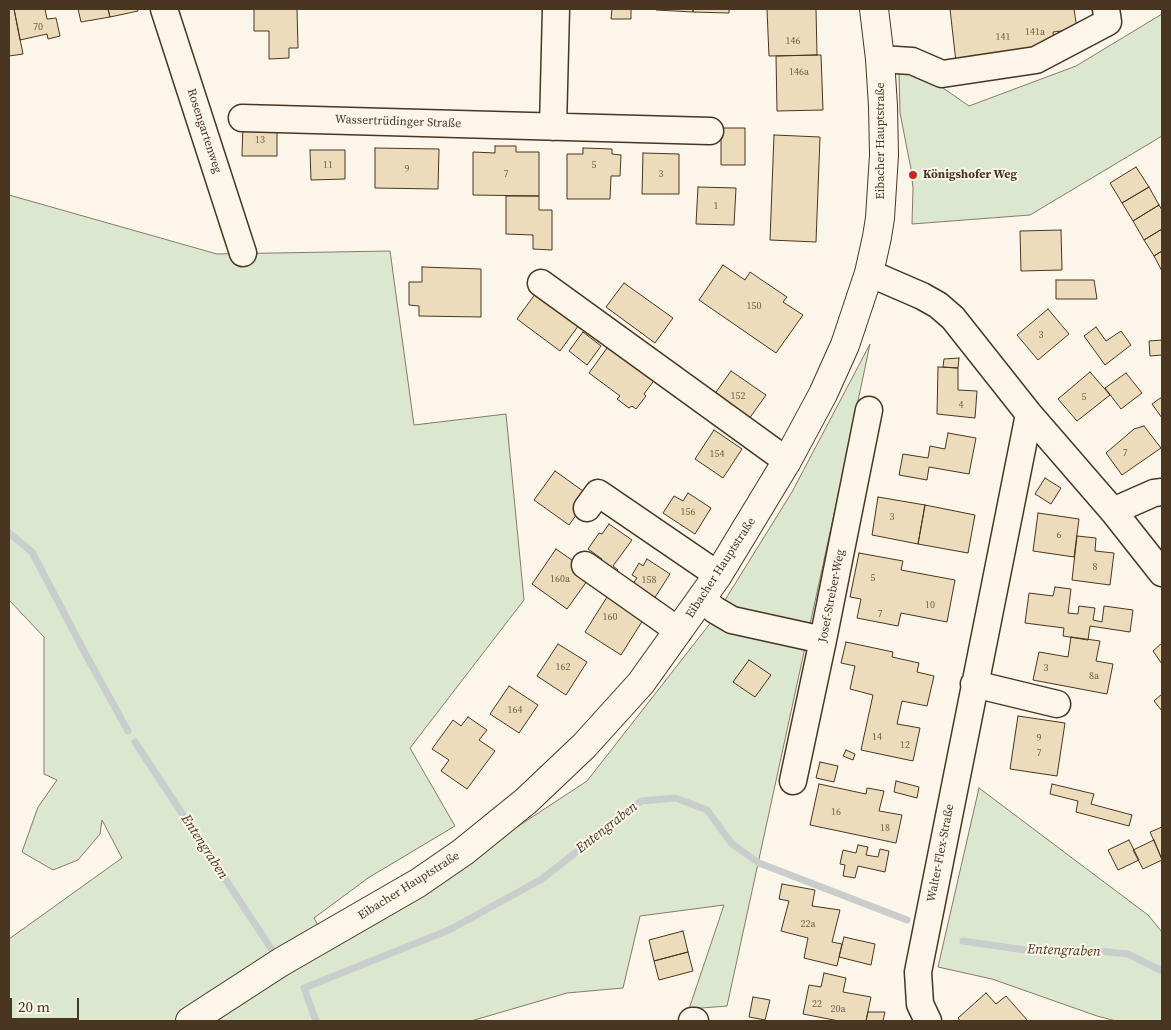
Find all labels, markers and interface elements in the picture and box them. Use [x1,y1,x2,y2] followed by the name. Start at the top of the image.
[33,21,43,33] house number: 70
[1025,26,1045,38] house number: 141a
[996,31,1010,43] house number: 141
[786,35,800,47] house number: 146
[789,66,809,78] house number: 146a
[874,82,888,200] street label: Eibacher Hauptstraße
[183,87,225,175] street label: Rosengartenweg
[335,113,461,131] street label: Wassertrüdinger Straße
[255,134,265,146] house number: 13
[323,159,333,171] house number: 11
[592,159,596,171] house number: 5
[405,163,409,175] house number: 9
[504,168,508,180] house number: 7
[659,168,663,180] house number: 3
[923,168,1017,182] place label: Königshofer Weg
[907,169,919,181] marker: Königshofer Weg
[714,200,718,212] house number: 1
[747,300,761,312] house number: 150
[1039,329,1043,341] house number: 3
[731,390,745,402] house number: 152
[1082,391,1086,403] house number: 5
[959,399,963,411] house number: 4
[1123,447,1127,459] house number: 7
[710,448,724,460] house number: 154
[681,506,695,518] house number: 156
[890,511,894,523] house number: 3
[683,515,759,621] street label: Eibacher Hauptstraße
[1057,529,1061,541] house number: 6
[816,548,848,644] street label: Josef-Streber-Weg
[1093,561,1097,573] house number: 8
[871,572,875,584] house number: 5
[550,573,570,585] house number: 160a
[642,574,656,586] house number: 158
[925,599,935,611] house number: 10
[878,608,882,620] house number: 7
[603,611,617,623] house number: 160
[556,661,570,673] house number: 162
[1044,662,1048,674] house number: 3
[1089,670,1099,682] house number: 8a
[508,704,522,716] house number: 164
[872,731,882,743] house number: 14
[1037,732,1041,744] house number: 9
[900,739,910,751] house number: 12
[1037,747,1041,759] house number: 7
[573,799,641,857] water label: Entengraben
[924,803,958,903] street label: Walter-Flex-Straße
[831,806,841,818] house number: 16
[177,812,231,882] water label: Entengraben
[880,822,890,834] house number: 18
[356,849,462,923] street label: Eibacher Hauptstraße
[800,918,816,930] house number: 22a
[1027,941,1101,961] water label: Entengraben
[12,988,81,1020] scale bar
[18,996,50,1017] text: 20 m
[812,998,822,1010] house number: 22
[830,1003,846,1015] house number: 20a

